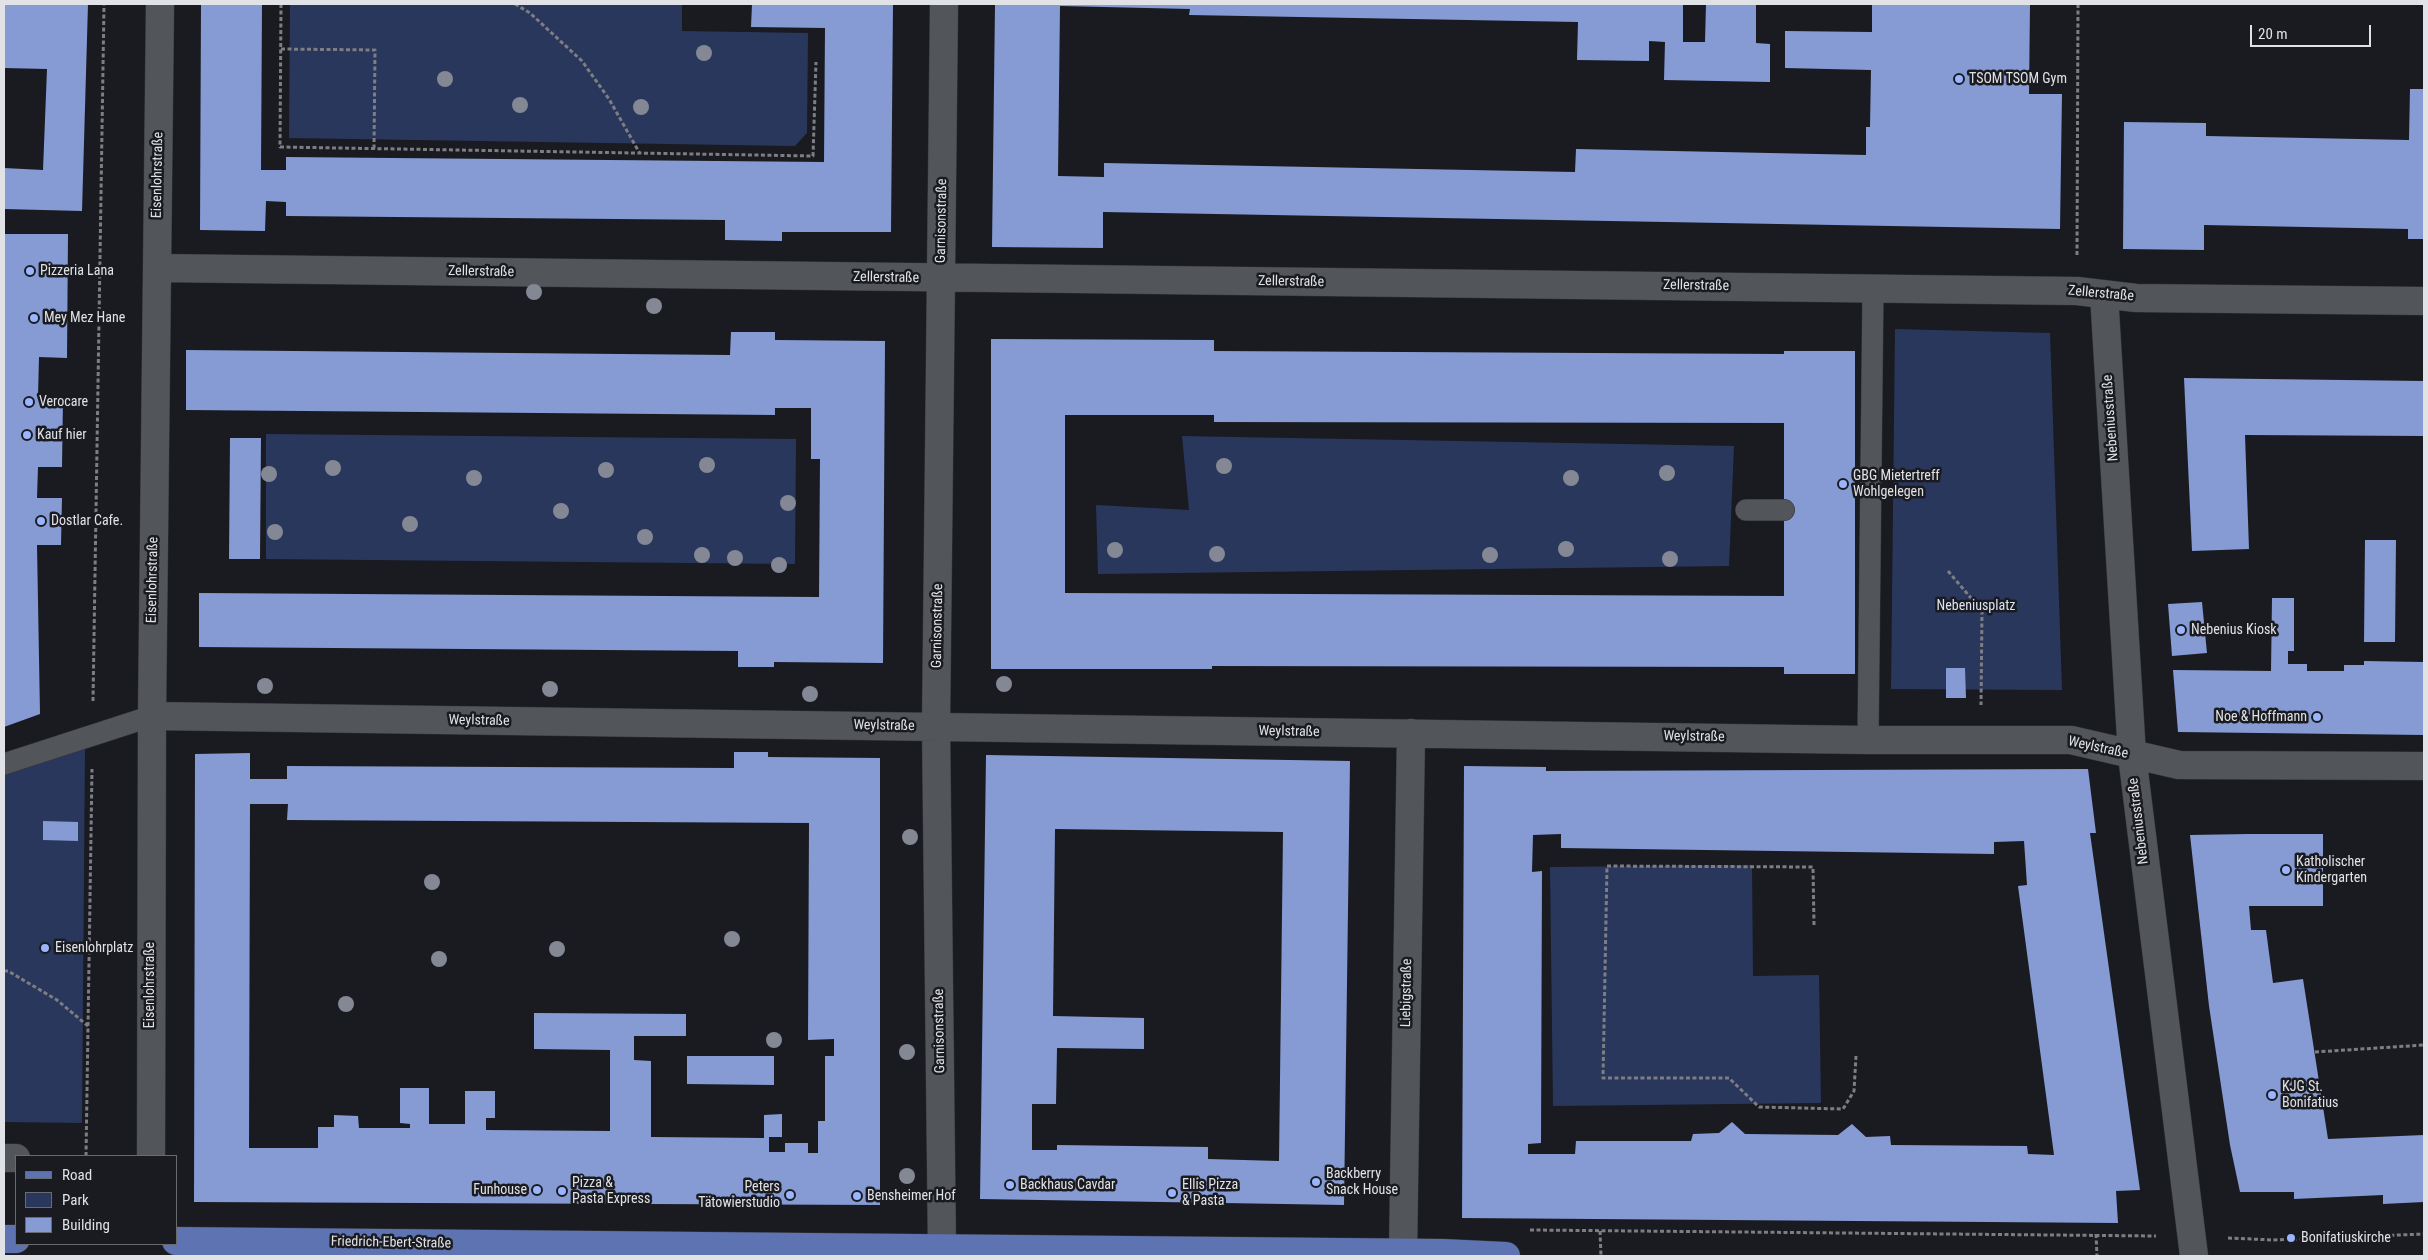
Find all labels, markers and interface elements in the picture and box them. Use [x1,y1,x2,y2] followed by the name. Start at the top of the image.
[2253,15,2374,47] scale bar
[2258,25,2288,43] text: 20 m
[1969,71,2067,87] place label: TSOM TSOM Gym
[1953,73,1965,85] marker: TSOM TSOM Gym
[149,132,167,218] street label: Eisenlohrstraße
[933,179,951,263] street label: Garnisonstraße
[40,263,114,279] place label: Pizzeria Lana
[448,263,514,281] street label: Zellerstraße
[24,265,36,277] marker: Pizzeria Lana
[853,269,919,287] street label: Zellerstraße
[1258,273,1324,291] street label: Zellerstraße
[1663,277,1729,295] street label: Zellerstraße
[2067,283,2135,305] street label: Zellerstraße
[44,310,125,326] place label: Mey Mez Hane
[28,312,40,324] marker: Mey Mez Hane
[2100,374,2122,462] street label: Nebeniusstraße
[39,394,88,410] place label: Verocare
[23,396,35,408] marker: Verocare
[37,427,87,443] place label: Kauf hier
[21,429,33,441] marker: Kauf hier
[1853,468,1940,501] place label: GBG Mietertreff Wohlgelegen
[1837,478,1849,490] marker: GBG Mietertreff Wohlgelegen
[51,513,123,529] place label: Dostlar Cafe.
[35,515,47,527] marker: Dostlar Cafe.
[144,537,162,623] street label: Eisenlohrstraße
[929,584,947,668] street label: Garnisonstraße
[1937,598,2015,614] park label: Nebeniusplatz
[2191,622,2277,638] place label: Nebenius Kiosk
[2175,624,2187,636] marker: Nebenius Kiosk
[2215,709,2307,725] place label: Noe & Hoffmann
[2311,711,2323,723] marker: Noe & Hoffmann
[448,712,510,730] street label: Weylstraße
[853,717,915,735] street label: Weylstraße
[1258,723,1320,741] street label: Weylstraße
[1663,728,1725,746] street label: Weylstraße
[2066,733,2130,763] street label: Weylstraße
[2125,777,2153,865] street label: Nebeniusstraße
[2296,854,2367,886] place label: Katholischer Kindergarten
[2280,864,2292,876] marker: Katholischer Kindergarten
[55,940,133,956] place label: Eisenlohrplatz
[39,942,51,954] marker: Eisenlohrplatz
[142,942,158,1028] street label: Eisenlohrstraße
[1398,959,1416,1027] street label: Liebigstraße
[931,989,949,1073] street label: Garnisonstraße
[2282,1079,2338,1112] place label: KJG St. Bonifatius
[2266,1089,2278,1101] marker: KJG St. Bonifatius
[15,1155,178,1245] legend
[62,1166,92,1184] text: Road
[1326,1166,1398,1198] place label: Backberry Snack House
[572,1175,650,1208] place label: Pizza & Pasta Express
[1310,1176,1322,1188] marker: Backberry Snack House
[1020,1177,1115,1193] place label: Backhaus Cavdar
[1182,1177,1238,1210] place label: Ellis Pizza & Pasta
[698,1179,780,1212] place label: Peters Tätowierstudio
[1004,1179,1016,1191] marker: Backhaus Cavdar
[473,1182,527,1198] place label: Funhouse
[531,1184,543,1196] marker: Funhouse
[556,1185,568,1197] marker: Pizza & Pasta Express
[1166,1187,1178,1199] marker: Ellis Pizza & Pasta
[867,1188,956,1204] place label: Bensheimer Hof
[784,1189,796,1201] marker: Peters Tätowierstudio
[851,1190,863,1202] marker: Bensheimer Hof
[62,1191,89,1209] text: Park
[62,1216,110,1234] text: Building
[2301,1230,2391,1246] place label: Bonifatiuskirche
[2285,1232,2297,1244] marker: Bonifatiuskirche
[331,1234,451,1252] street label: Friedrich-Ebert-Straße

